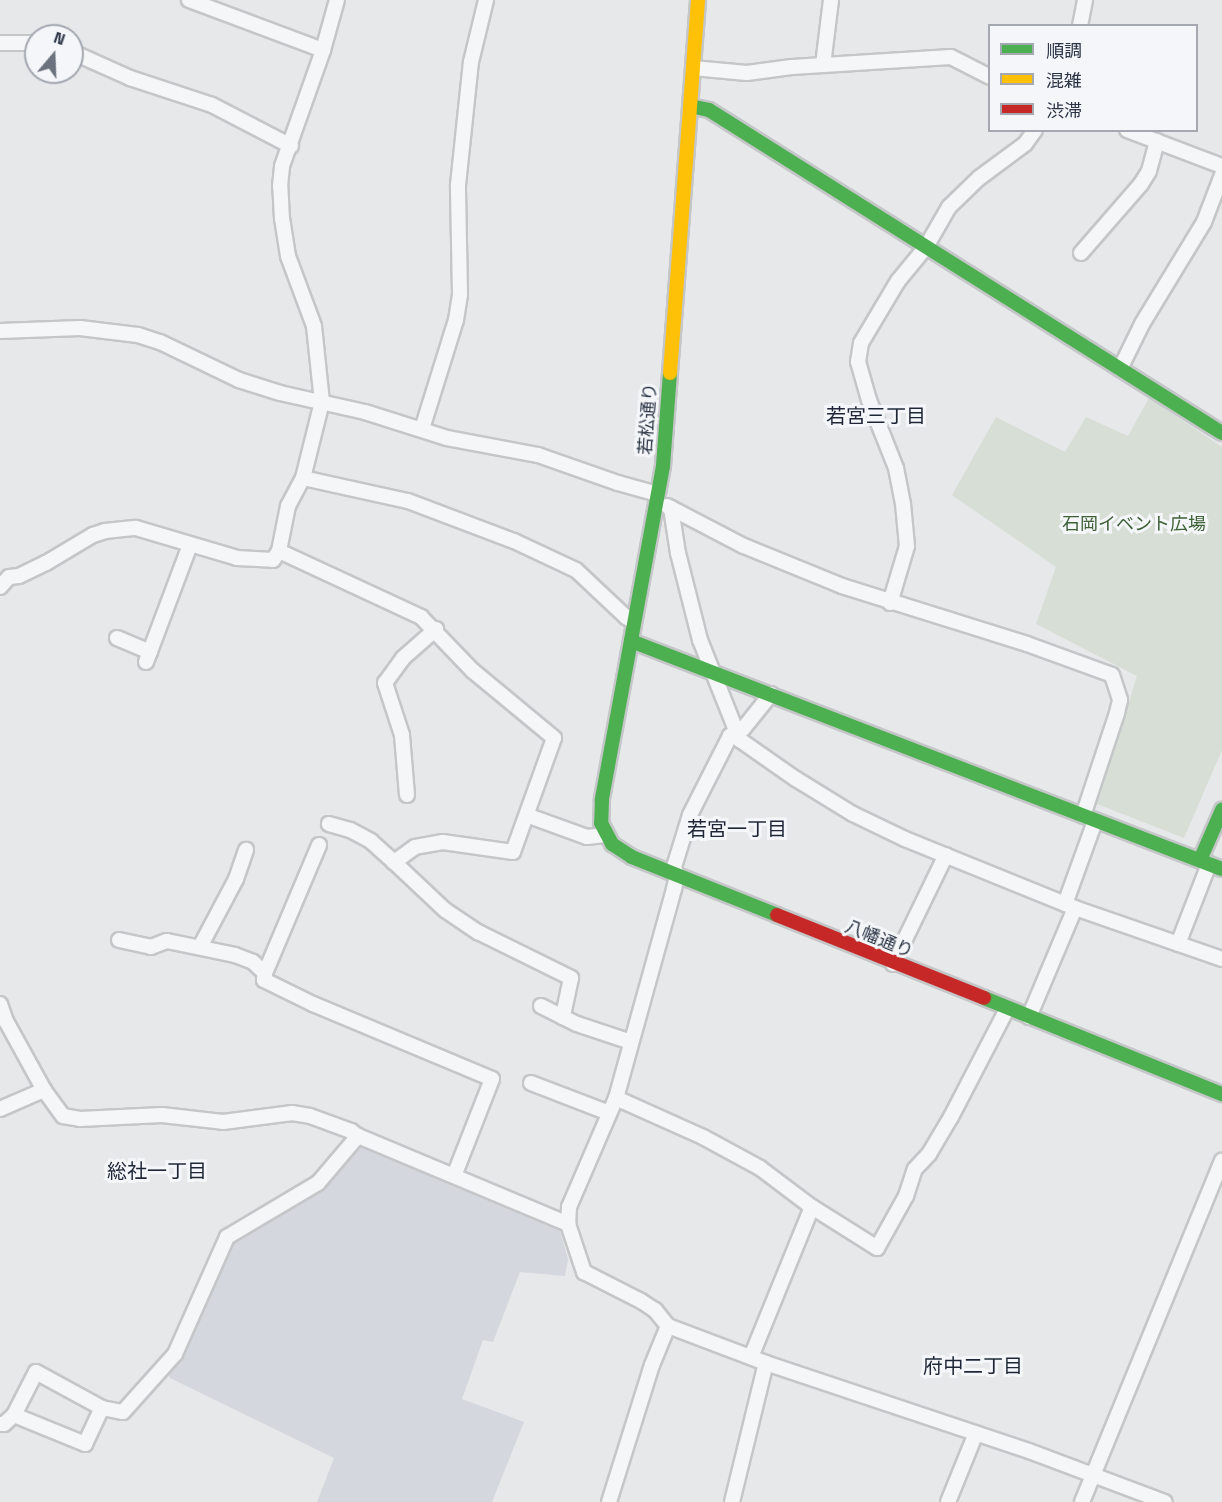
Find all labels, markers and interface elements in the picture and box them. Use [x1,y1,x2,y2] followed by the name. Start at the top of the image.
[24,24,84,84] north arrow
[988,24,1198,132] legend
[51,27,68,50] text: N
[1046,39,1082,62] text: 順調
[1046,69,1082,92] text: 混雑
[1046,99,1082,122] text: 渋滞
[635,382,661,456] street label: 若松通り
[826,404,926,428] district label: 若宮三丁目
[1062,513,1206,535] park label: 石岡イベント広場
[687,817,787,841] district label: 若宮一丁目
[842,916,916,962] street label: 八幡通り
[107,1159,207,1183] district label: 総社一丁目
[923,1354,1023,1378] district label: 府中二丁目

